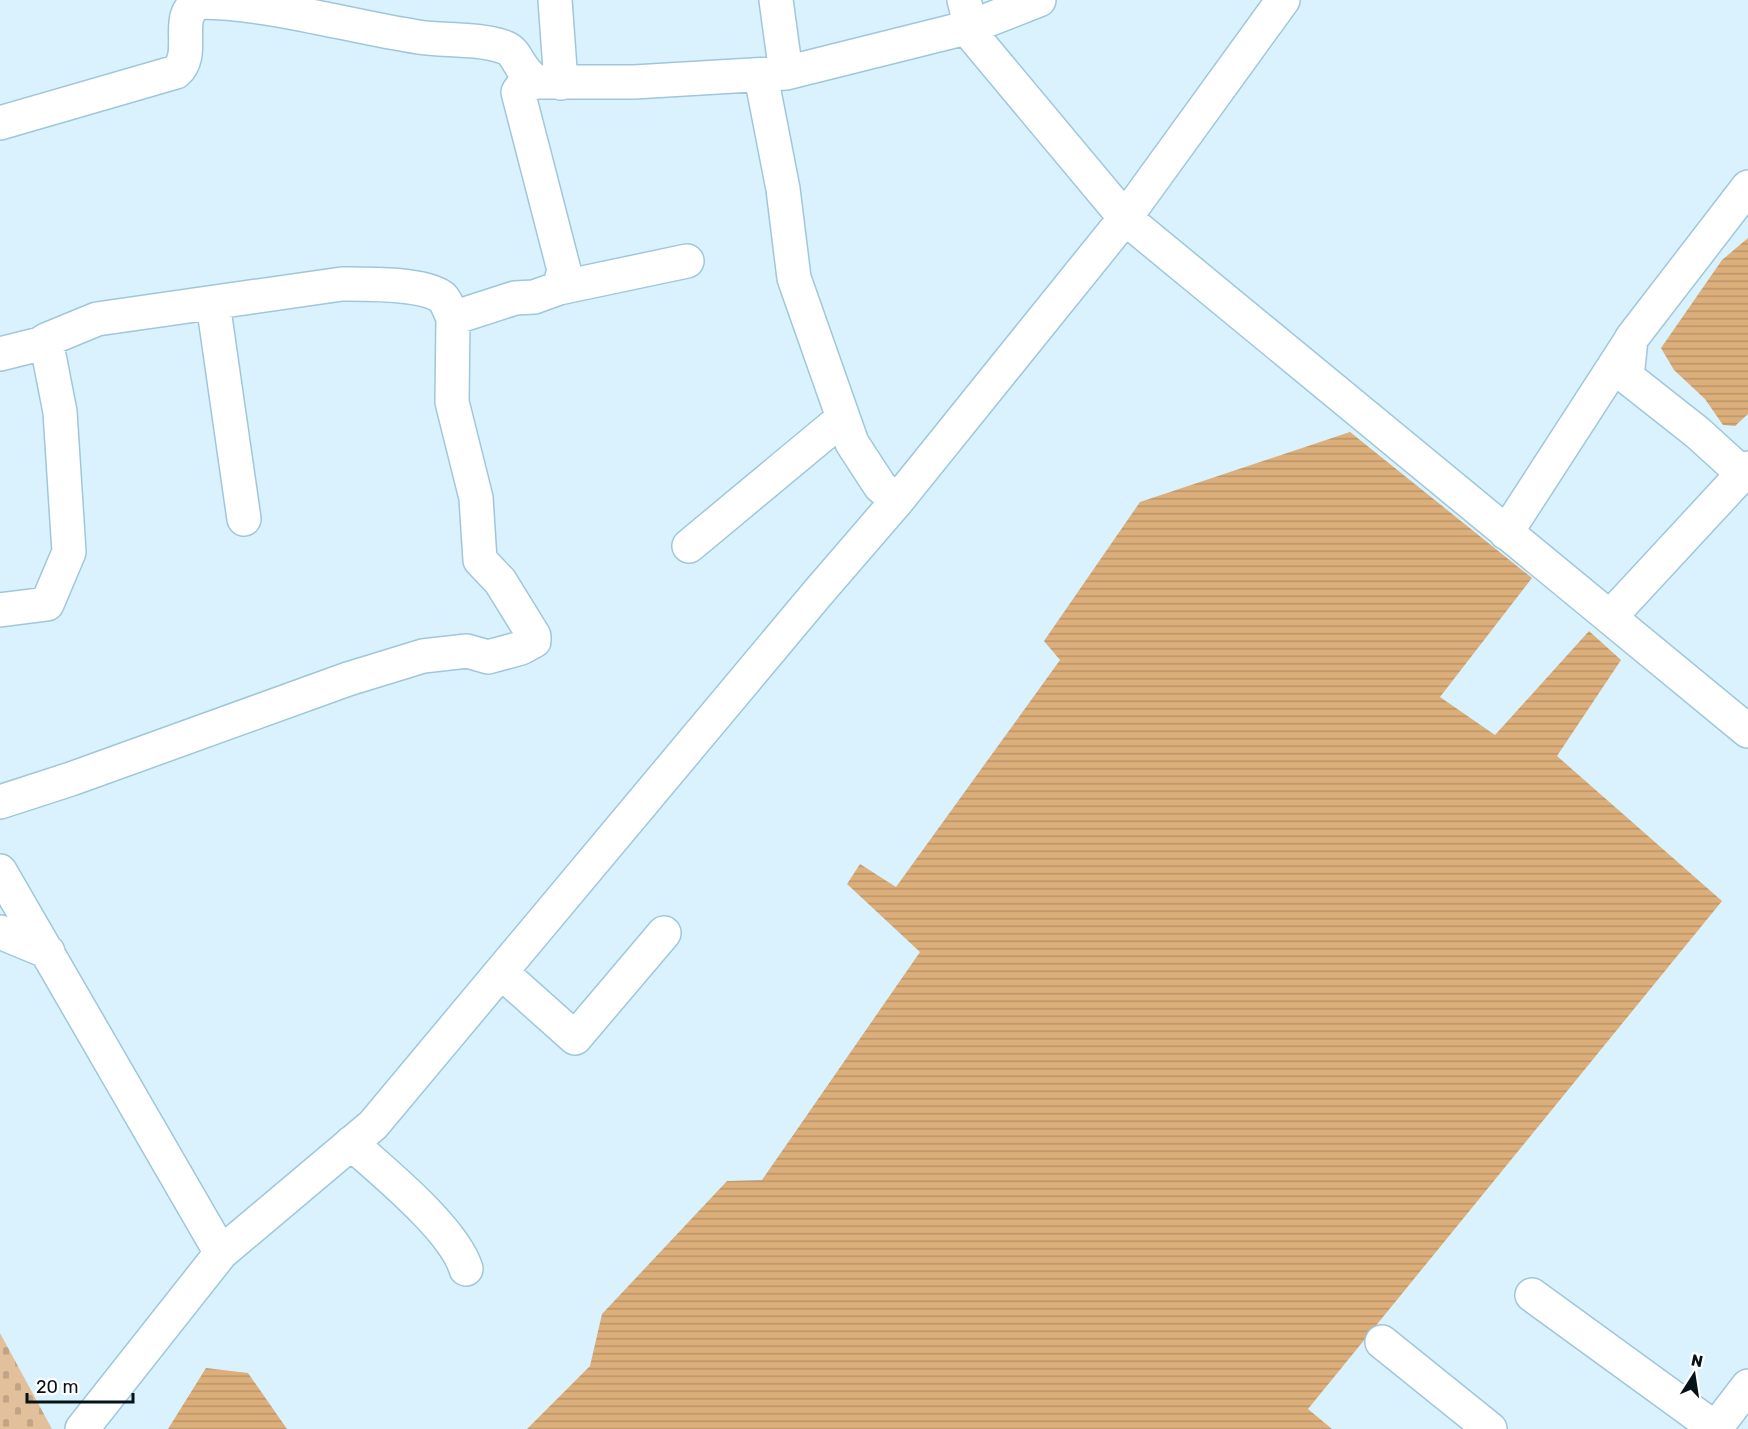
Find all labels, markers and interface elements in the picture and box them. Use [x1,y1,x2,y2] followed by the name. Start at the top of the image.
[1664,1345,1724,1405] north arrow
[1689,1350,1705,1371] text: N
[27,1366,134,1404] scale bar
[36,1376,78,1398] text: 20 m

